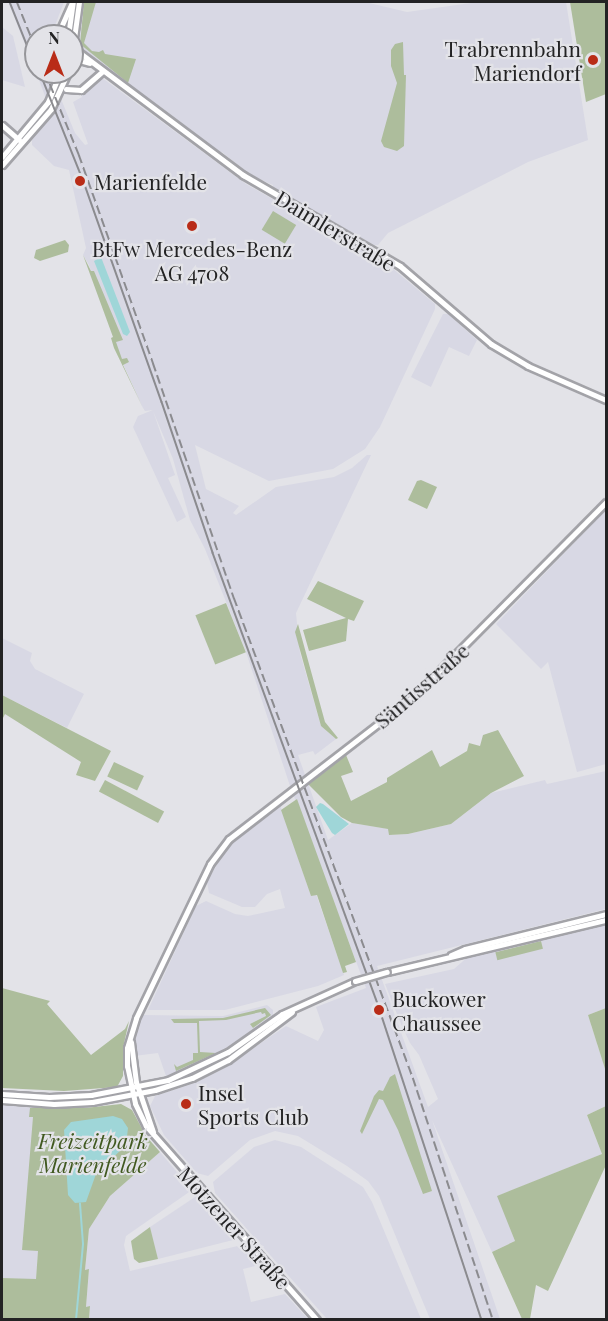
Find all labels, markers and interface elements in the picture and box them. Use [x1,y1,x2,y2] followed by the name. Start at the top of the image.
[24,24,84,84] north arrow
[48,27,60,48] text: N
[445,35,581,85] place label: Trabrennbahn Mariendorf
[586,53,600,67] marker: Trabrennbahn Mariendorf
[94,168,207,194] place label: Marienfelde
[71,172,89,190] marker: Marienfelde
[271,184,401,276] street label: Daimlerstraße
[185,219,199,233] marker: BtFw Mercedes-Benz AG 4708
[92,235,292,285] place label: BtFw Mercedes-Benz AG 4708
[369,637,473,733] street label: Säntisstraße
[392,985,486,1035] place label: Buckower Chaussee
[370,1001,388,1019] marker: Buckower Chaussee
[198,1079,309,1129] place label: Insel Sports Club
[179,1097,193,1111] marker: Insel Sports Club
[38,1127,148,1177] park label: Freizeitpark Marienfelde
[173,1160,297,1294] street label: Motzener Straße

